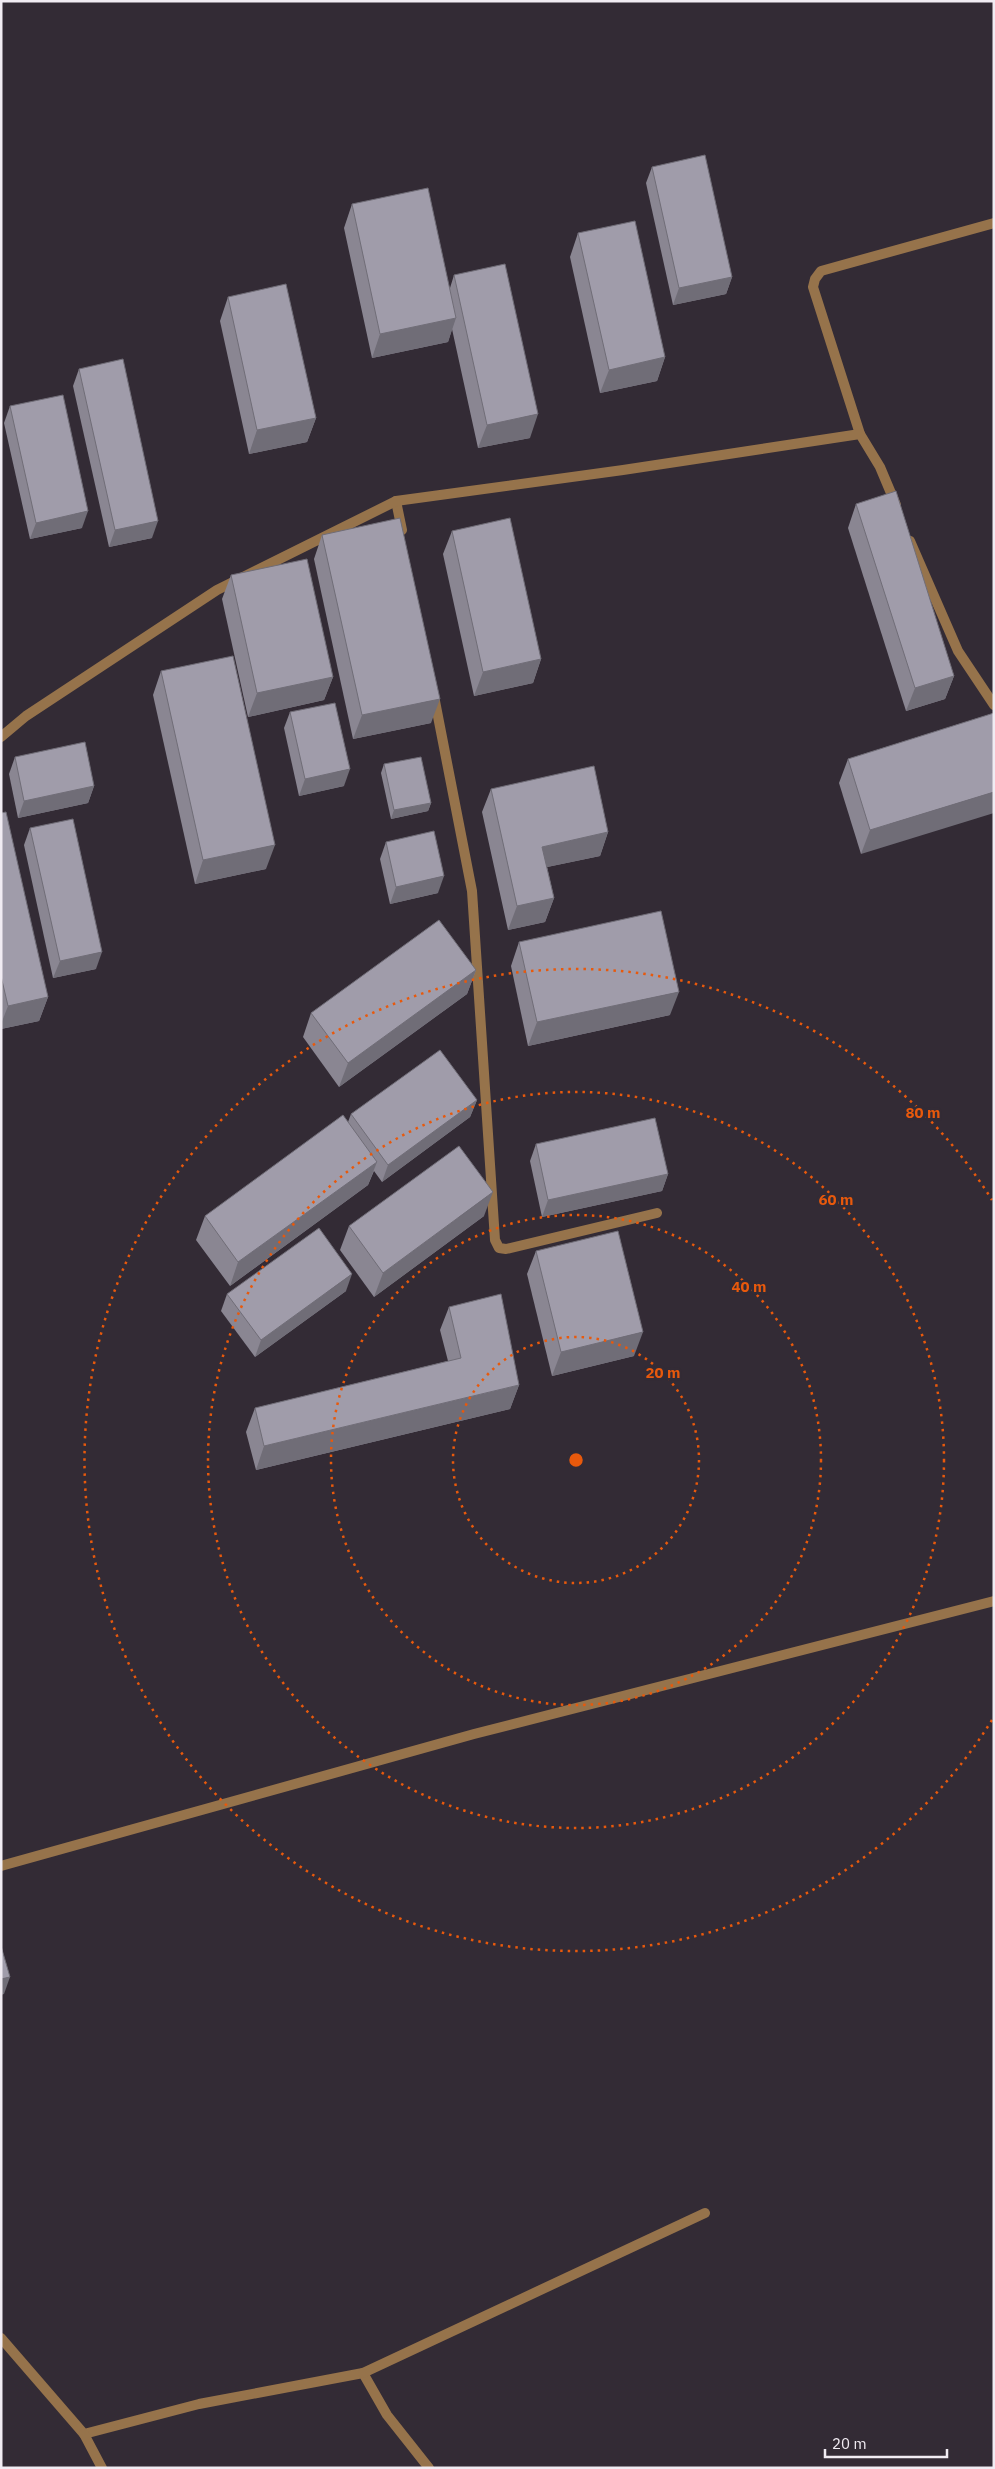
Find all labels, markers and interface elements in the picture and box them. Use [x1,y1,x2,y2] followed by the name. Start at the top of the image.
[906,1103,940,1122] text: 80 m
[819,1190,853,1209] text: 60 m
[732,1277,766,1296] text: 40 m
[646,1363,680,1382] text: 20 m
[567,1451,585,1469] centre of rings
[825,2426,948,2458] scale bar
[832,2434,867,2453] text: 20 m

